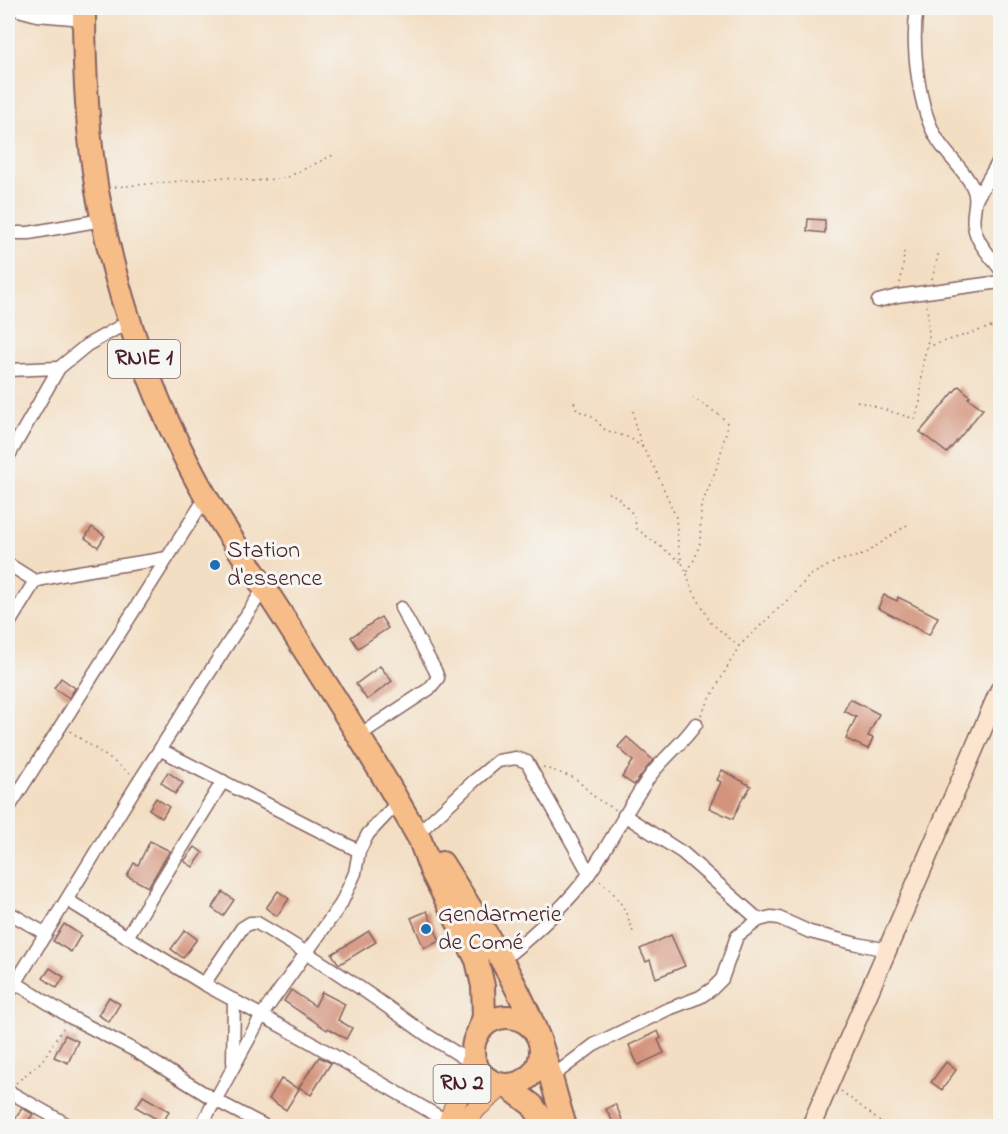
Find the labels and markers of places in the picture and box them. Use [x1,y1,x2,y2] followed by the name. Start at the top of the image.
[227,534,322,597] place label: Station d'essence
[208,558,222,572] marker: Station d'essence
[438,898,562,961] place label: Gendarmerie de Comé
[419,922,433,936] marker: Gendarmerie de Comé

